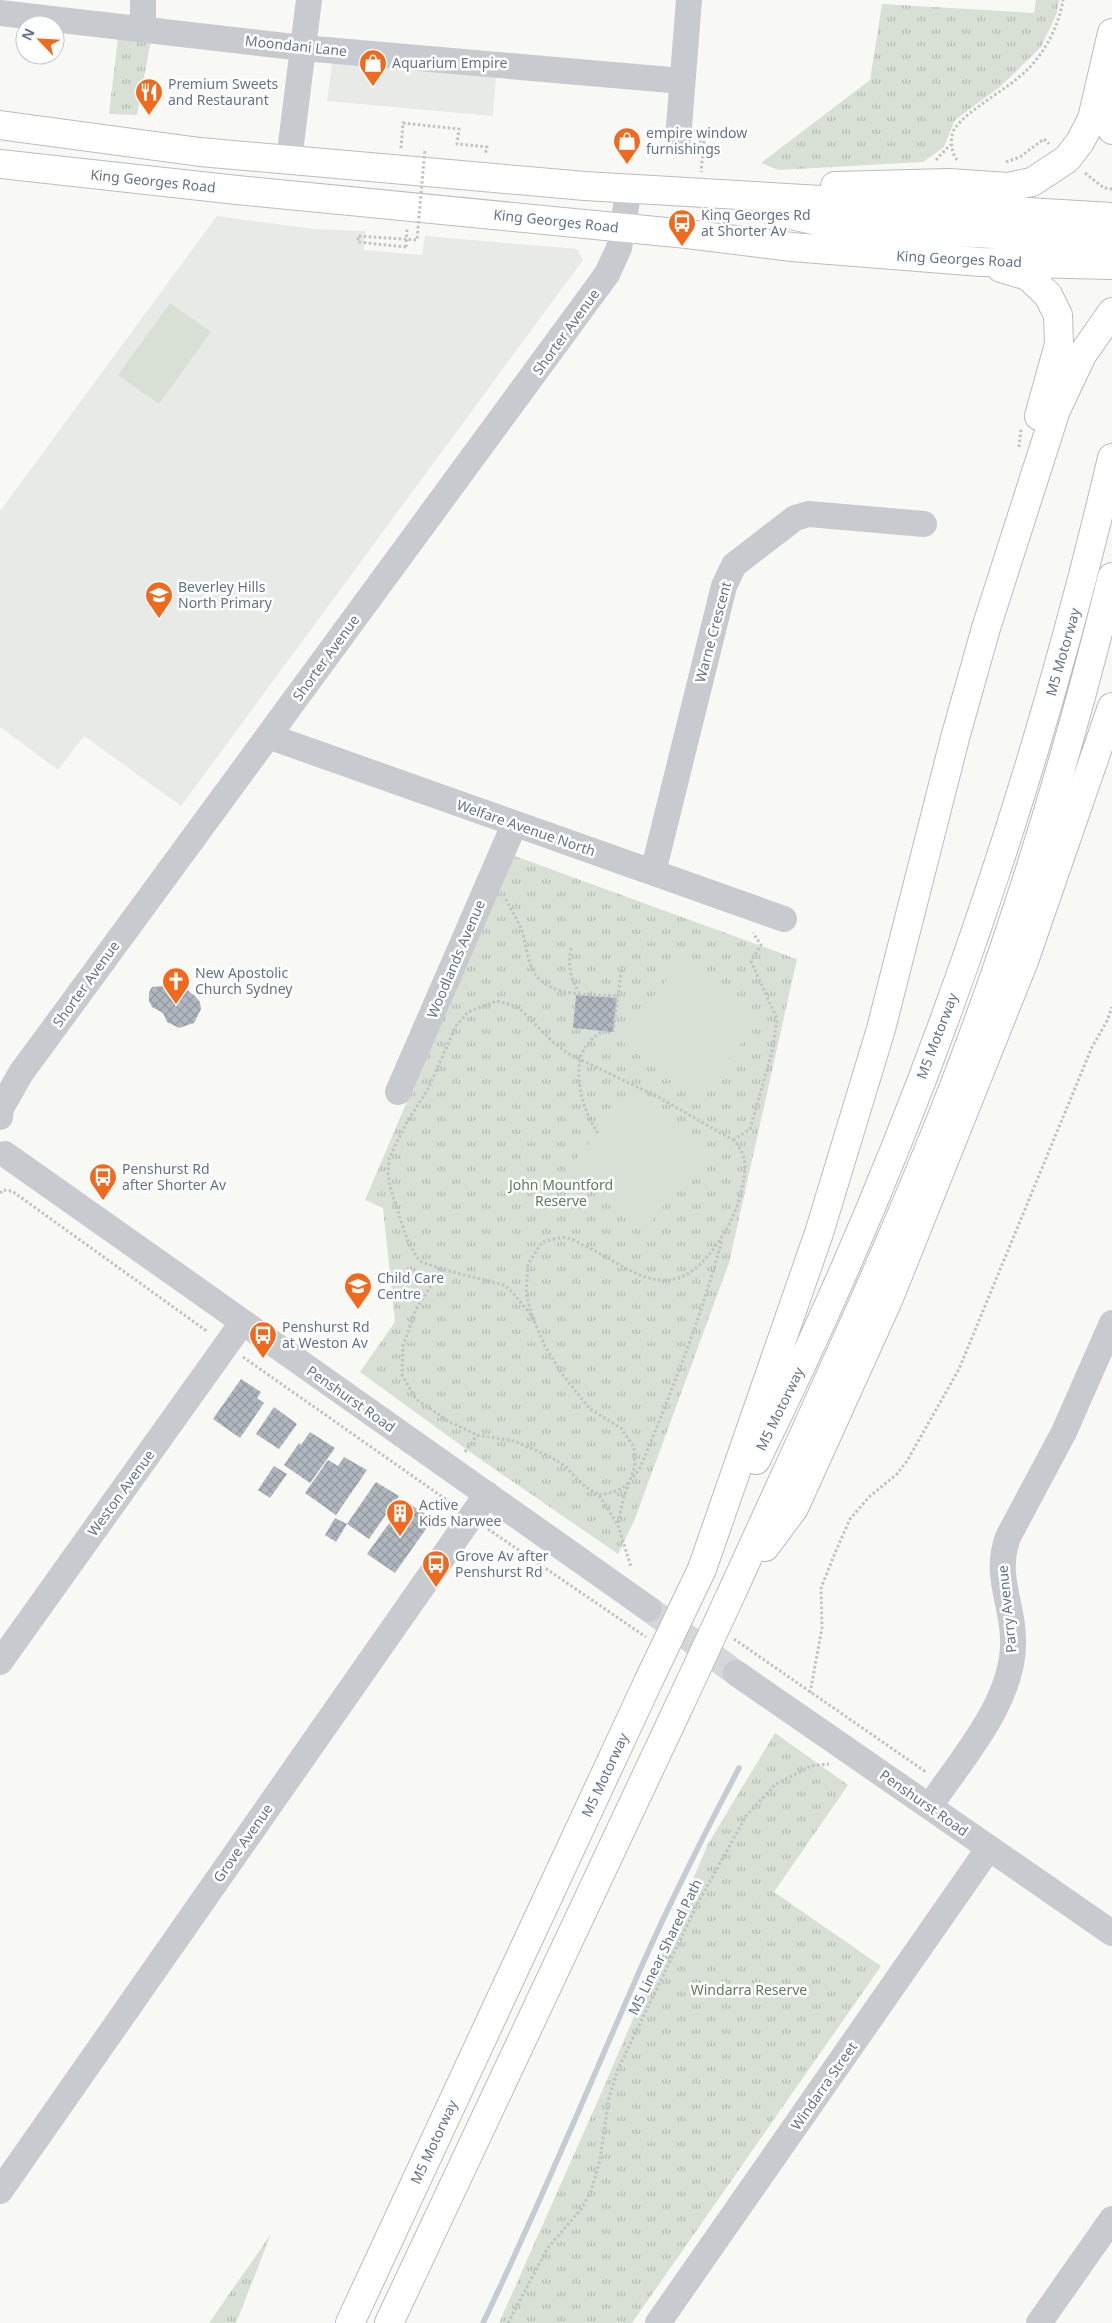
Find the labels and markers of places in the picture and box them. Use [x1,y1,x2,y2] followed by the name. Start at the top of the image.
[358,48,388,87] shop icon: Aquarium Empire
[392,53,507,72] place label: Aquarium Empire
[168,74,278,109] place label: Premium Sweets and Restaurant
[134,77,164,116] restaurant icon: Premium Sweets and Restaurant
[646,123,747,158] place label: empire window furnishings
[612,126,642,165] shop icon: empire window furnishings
[701,205,811,240] place label: King Georges Rd at Shorter Av
[667,208,697,247] bus stop icon: King Georges Rd at Shorter Av
[178,577,273,612] place label: Beverley Hills North Primary
[144,580,174,619] school or university icon: Beverley Hills North Primary
[195,963,293,998] place label: New Apostolic Church Sydney
[161,966,191,1005] church icon: New Apostolic Church Sydney
[122,1159,227,1194] place label: Penshurst Rd after Shorter Av
[88,1162,118,1201] bus stop icon: Penshurst Rd after Shorter Av
[377,1268,444,1303] place label: Child Care Centre
[343,1271,373,1310] school or university icon: Child Care Centre
[282,1317,370,1352] place label: Penshurst Rd at Weston Av
[248,1320,278,1359] bus stop icon: Penshurst Rd at Weston Av
[419,1495,501,1530] place label: Active Kids Narwee
[385,1498,415,1537] building icon: Active Kids Narwee
[455,1546,549,1581] place label: Grove Av after Penshurst Rd
[421,1549,451,1588] bus stop icon: Grove Av after Penshurst Rd

